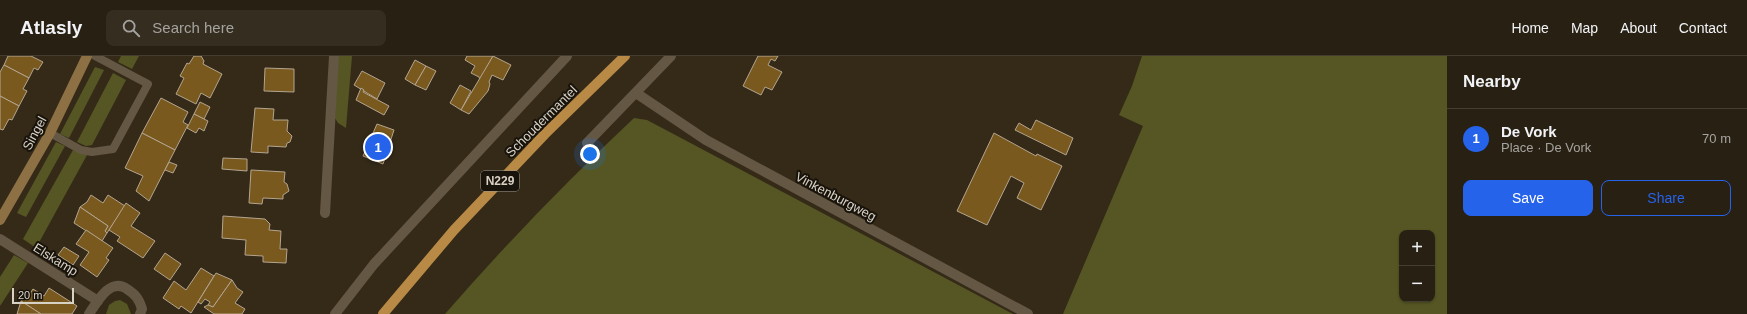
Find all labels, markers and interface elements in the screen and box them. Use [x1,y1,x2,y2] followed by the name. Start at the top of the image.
[106,10,386,46] search box
[20,17,82,38] text: Atlasly
[120,17,142,39] icon: search
[152,19,234,36] text: Search here
[1512,20,1549,36] text: Home
[1571,20,1598,36] text: Map
[1620,20,1657,36] text: About
[1679,20,1727,36] text: Contact
[1463,72,1521,91] text: Nearby
[503,83,580,160] street label: Schoudermantel
[19,114,50,153] street label: Singel
[1501,123,1557,140] text: De Vork
[1472,131,1480,146] text: 1
[1702,131,1731,146] text: 70 m
[365,132,391,162] pin: 1
[1501,140,1591,155] text: Place · De Vork
[580,144,600,164] your location
[793,169,879,224] street label: Vinkenburgweg
[481,171,519,191] road number: N229
[1463,180,1593,216] button: Save
[1601,180,1731,216] button: Share
[1399,230,1435,302] map controls
[1399,230,1435,266] button: +
[31,240,81,279] street label: Elskamp
[1399,266,1435,302] button: −
[12,286,74,305] scale bar
[18,289,42,301] text: 20 m

